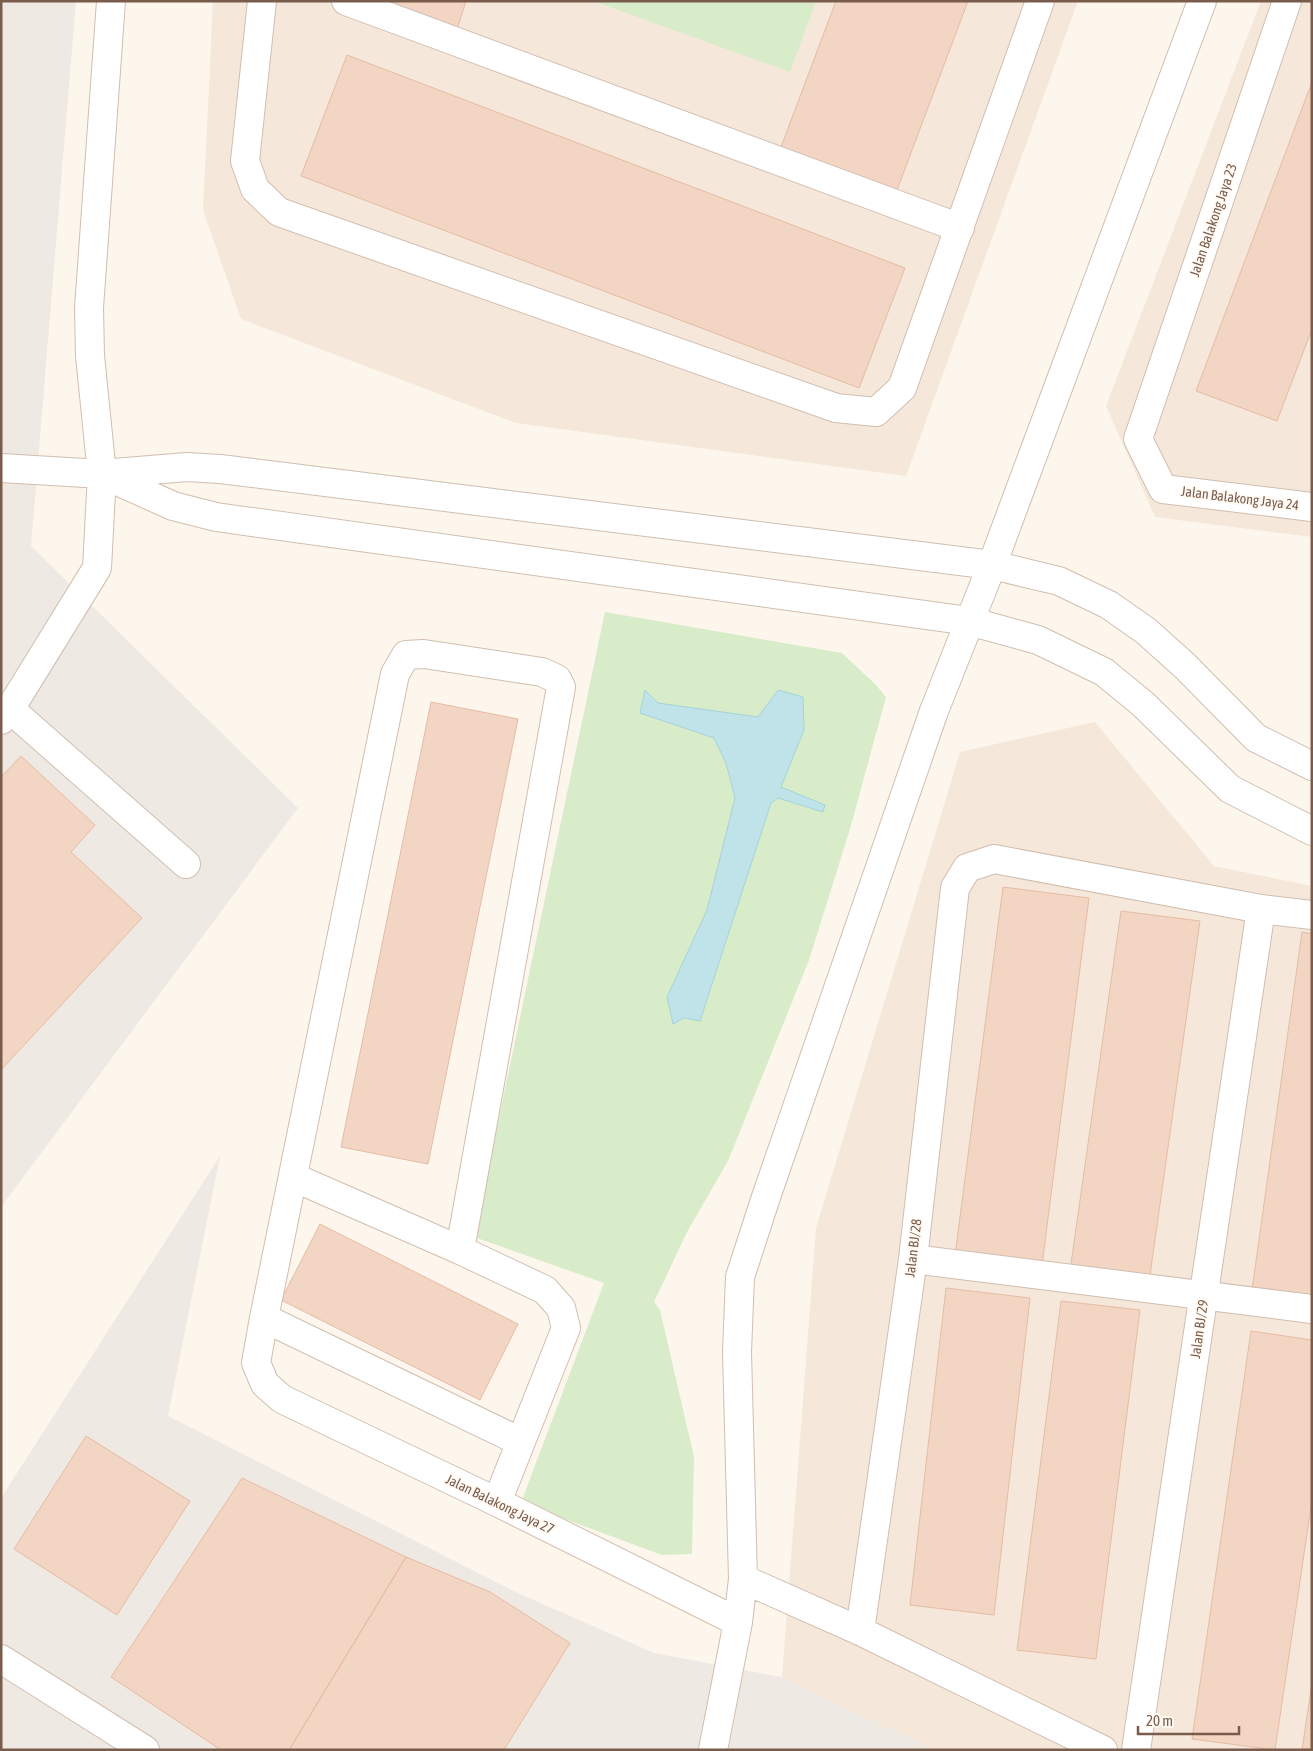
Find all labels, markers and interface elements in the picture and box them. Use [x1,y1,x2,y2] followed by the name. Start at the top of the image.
[1186,161,1240,279] street label: Jalan Balakong Jaya 23
[1180,483,1300,513] street label: Jalan Balakong Jaya 24
[901,1217,925,1278] street label: Jalan BJ/28
[1187,1299,1211,1359] street label: Jalan BJ/29
[443,1471,557,1537] street label: Jalan Balakong Jaya 27
[1138,1704,1239,1736] scale bar
[1146,1712,1173,1729] text: 20 m

